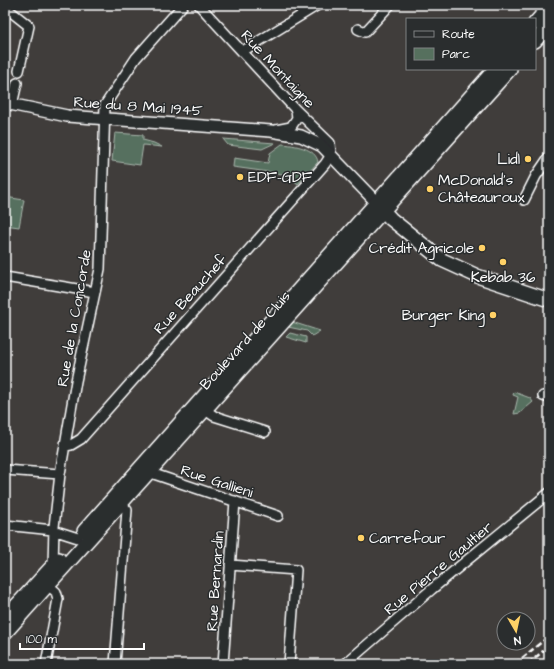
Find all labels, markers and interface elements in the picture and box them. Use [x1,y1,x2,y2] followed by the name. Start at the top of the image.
[406,18,536,70] legend
[235,26,319,114] street label: Rue Montaigne
[442,26,475,43] text: Route
[442,46,470,63] text: Parc
[73,92,203,122] street label: Rue du 8 Mai 1945
[497,149,520,170] place label: Lidl
[523,154,533,164] marker: Lidl
[248,167,313,188] place label: EDF-GDF
[438,170,525,208] place label: McDonald's Châteauroux
[235,172,245,182] marker: EDF-GDF
[425,184,435,194] marker: McDonald's Châteauroux
[369,238,474,260] place label: Crédit Agricole
[477,243,487,253] marker: Crédit Agricole
[52,248,97,388] street label: Rue de la Concorde
[149,250,232,339] street label: Rue Beauchef
[498,257,508,267] marker: Kebab 36
[471,267,536,288] place label: Kebab 36
[195,286,296,394] street label: Boulevard de Cluis
[402,305,485,327] place label: Burger King
[488,310,498,320] marker: Burger King
[178,460,257,503] street label: Rue Gallieni
[380,517,497,620] street label: Rue Pierre Gaultier
[369,528,445,549] place label: Carrefour
[202,530,230,632] street label: Rue Bernardin
[356,533,366,543] marker: Carrefour
[496,611,536,651] north arrow
[20,625,144,651] scale bar
[26,631,57,648] text: 100 m
[513,632,522,648] text: N

